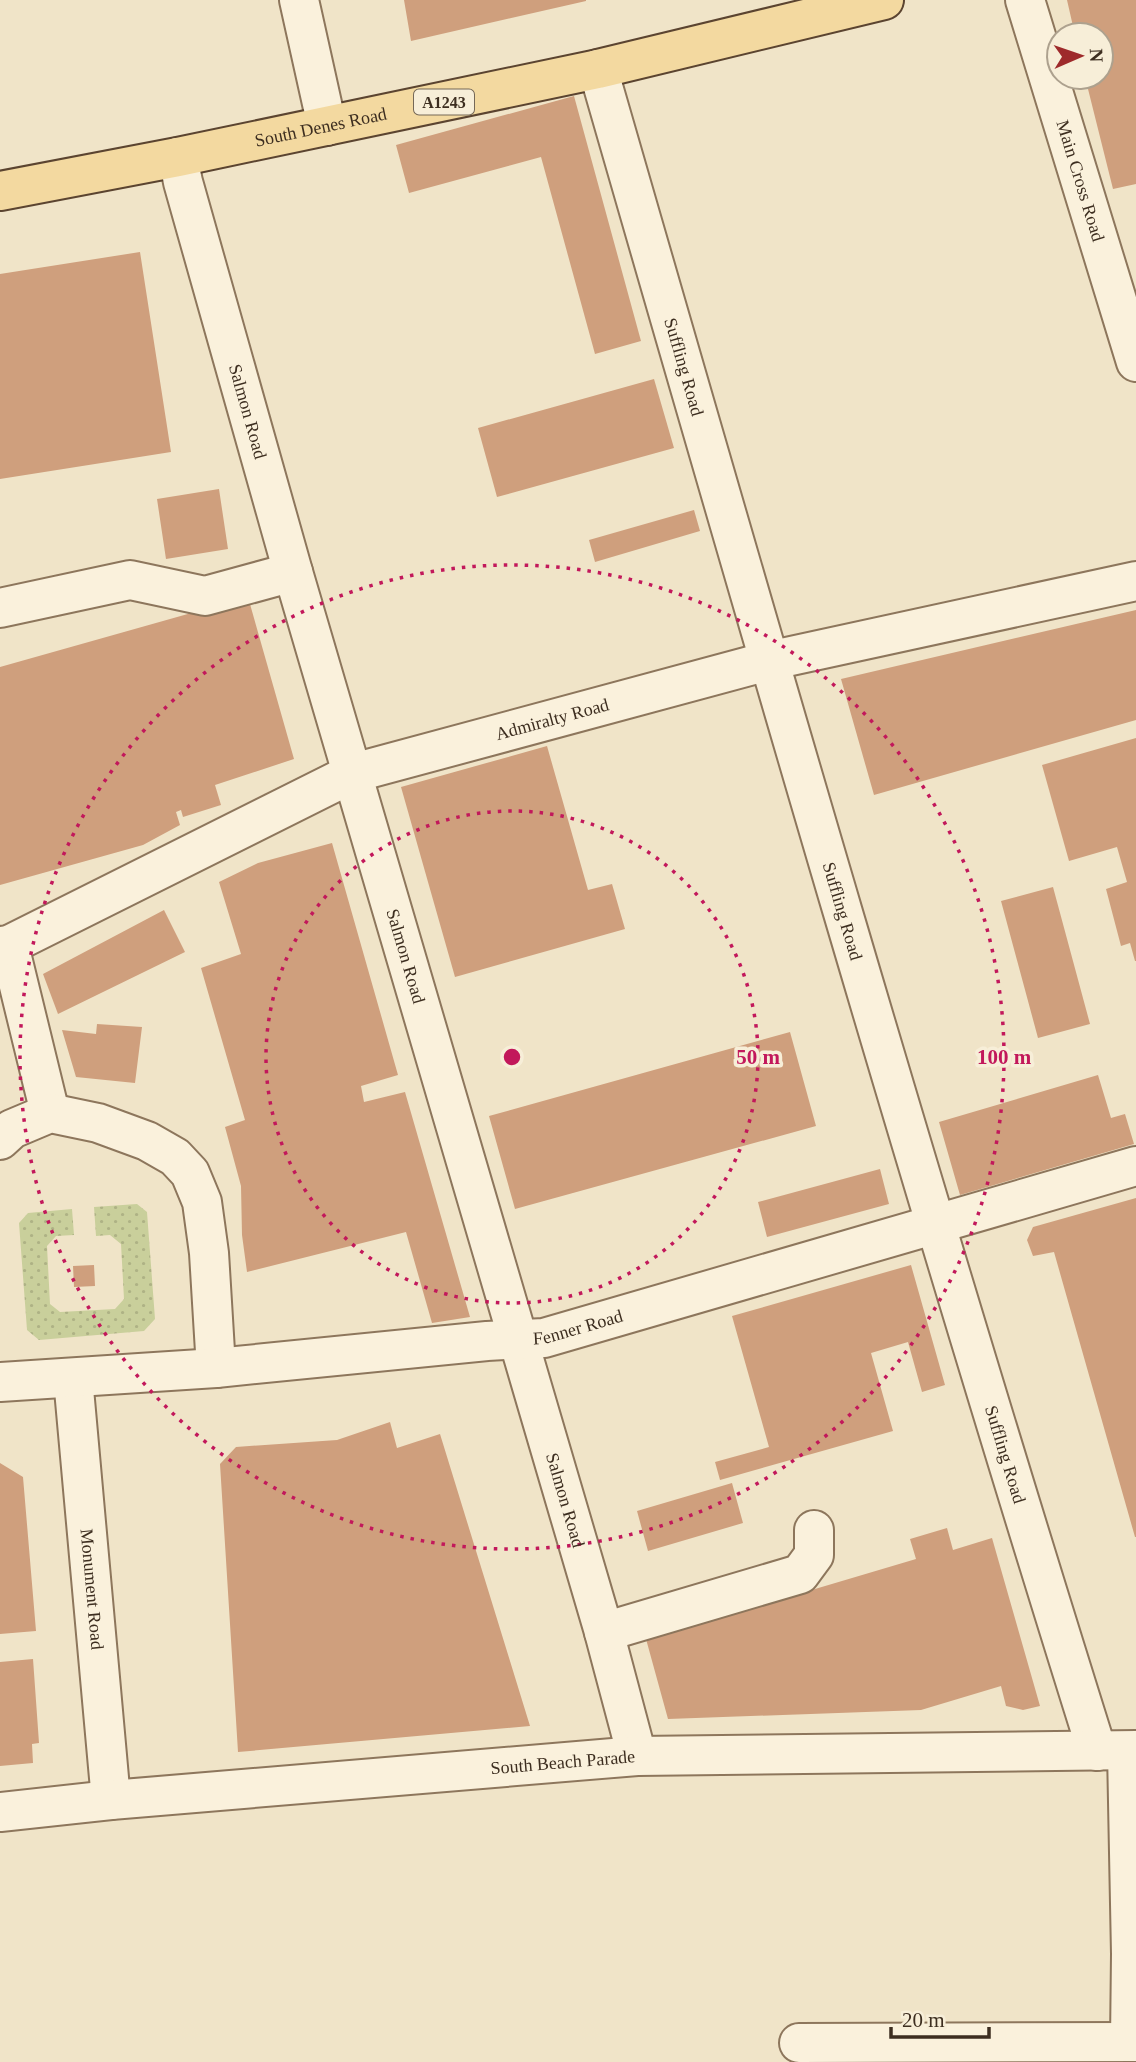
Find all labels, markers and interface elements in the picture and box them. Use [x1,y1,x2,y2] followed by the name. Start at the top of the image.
[1045,21,1115,91] north arrow
[1086,48,1107,63] text: N
[414,90,474,114] road number: A1243
[253,104,388,151] street label: South Denes Road
[1052,117,1108,244] street label: Main Cross Road
[660,315,708,418] street label: Suffling Road
[225,362,271,461] street label: Salmon Road
[493,694,611,744] street label: Admiralty Road
[819,860,866,963] street label: Suffling Road
[382,906,429,1006] street label: Salmon Road
[500,1045,524,1069] centre of rings
[736,1045,780,1069] text: 50 m
[977,1045,1032,1069] text: 100 m
[532,1306,625,1349] street label: Fenner Road
[981,1403,1030,1506] street label: Suffling Road
[542,1451,589,1550] street label: Salmon Road
[77,1528,107,1651] street label: Monument Road
[490,1746,636,1778] street label: South Beach Parade
[891,1996,989,2040] scale bar
[902,2008,945,2032] text: 20 m

